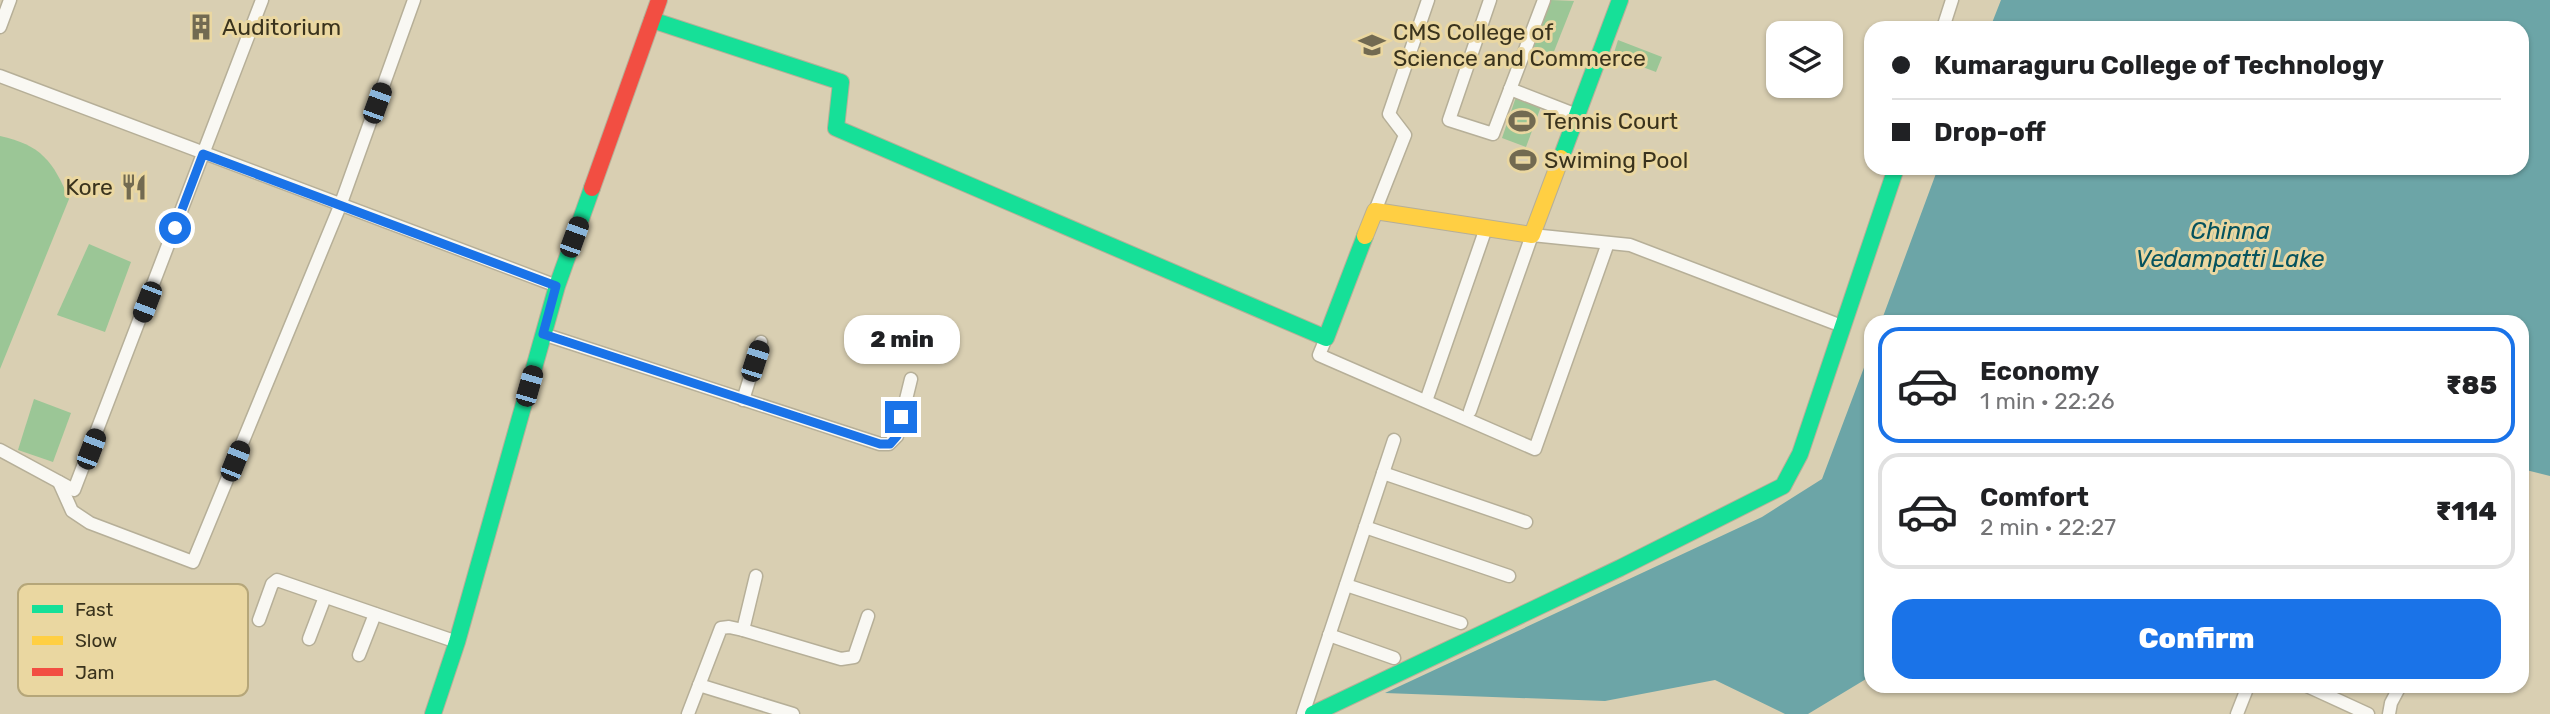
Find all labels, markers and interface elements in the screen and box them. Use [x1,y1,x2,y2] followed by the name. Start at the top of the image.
[186,12,216,42] building icon: Auditorium
[222,13,341,41] place label: Auditorium
[1393,18,1646,72] place label: CMS College of Science and Commerce
[1766,21,1843,98] map controls
[1766,21,1843,98] button: layers
[1357,30,1387,60] school or university icon: CMS College of Science and Commerce
[1934,50,2384,81] text: Kumaraguru College of Technology
[360,80,395,126] car
[1507,106,1537,136] sports icon: Tennis Court
[1543,107,1678,135] place label: Tennis Court
[1934,117,2046,148] text: Drop-off
[1508,145,1538,175] sports icon: Swiming Pool
[1544,146,1688,174] place label: Swiming Pool
[119,172,149,202] restaurant icon: Kore
[65,173,113,201] place label: Kore
[159,212,191,244] route start
[557,214,592,260] car
[2136,217,2324,273] water label: Chinna Vedampatti Lake
[130,279,165,325] car
[843,316,959,364] callout: 2 min
[870,325,934,353] text: 2 min
[739,338,772,384] car
[1896,354,1959,417] icon: car
[1980,356,2099,387] text: Economy
[514,363,545,409] car
[2446,370,2497,401] text: ₹85
[1980,387,2115,415] text: 1 min · 22:26
[885,401,917,433] route end
[74,426,109,472] car
[218,438,253,484] car
[1896,480,1959,543] icon: car
[1980,482,2089,513] text: Comfort
[2435,496,2497,527] text: ₹114
[1980,513,2116,541] text: 2 min · 22:27
[18,584,248,696] legend
[75,598,114,621] text: Fast
[1892,599,2501,679] button: Confirm
[75,629,117,652] text: Slow
[75,661,114,684] text: Jam

